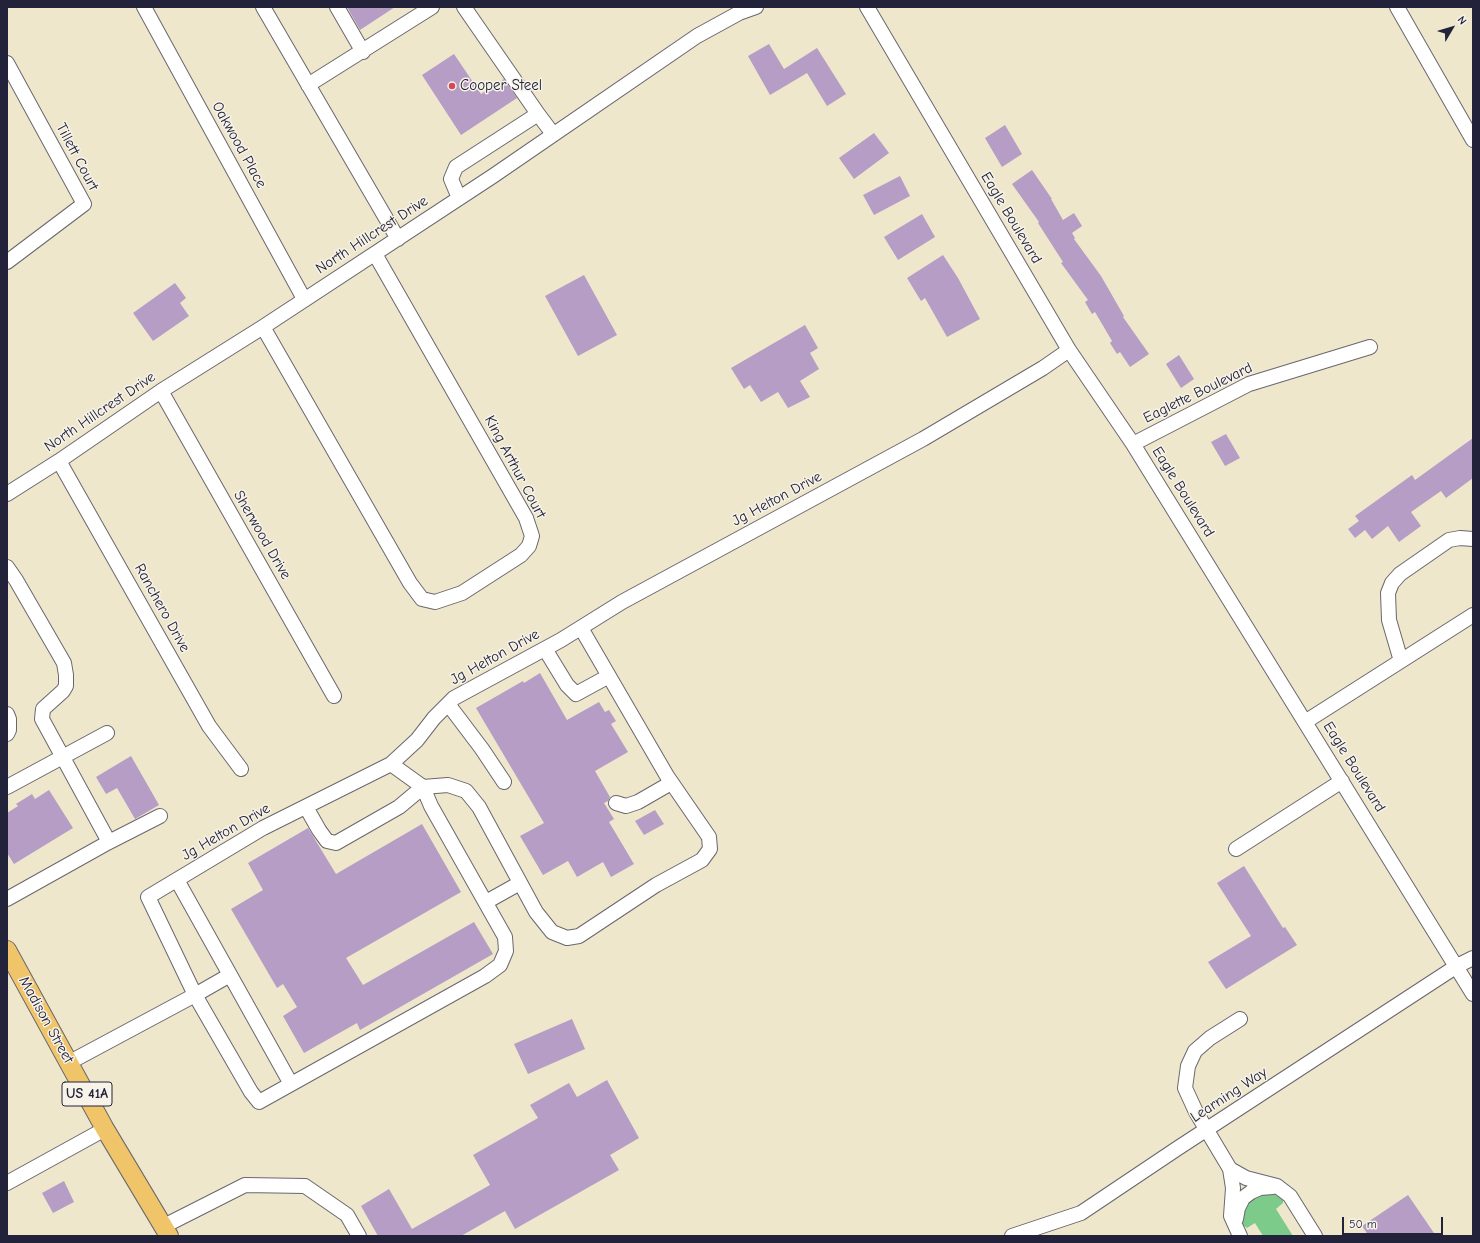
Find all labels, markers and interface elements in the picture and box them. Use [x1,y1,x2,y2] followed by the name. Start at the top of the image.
[1432,8,1472,48] north arrow
[1455,13,1469,27] text: N
[460,77,542,95] place label: Cooper Steel
[447,81,457,91] marker: Cooper Steel
[208,99,270,191] street label: Oakwood Place
[52,120,102,194] street label: Tillett Court
[977,169,1045,267] street label: Eagle Boulevard
[313,192,431,278] street label: North Hillcrest Drive
[1141,359,1255,427] street label: Eaglette Boulevard
[41,368,159,456] street label: North Hillcrest Drive
[480,413,550,521] street label: King Arthur Court
[1148,443,1218,541] street label: Eagle Boulevard
[729,468,825,530] street label: Jg Helton Drive
[229,487,295,583] street label: Sherwood Drive
[130,561,194,655] street label: Ranchero Drive
[447,625,543,689] street label: Jg Helton Drive
[1319,718,1389,816] street label: Eagle Boulevard
[179,799,273,865] street label: Jg Helton Drive
[15,973,77,1067] street label: Madison Street
[1187,1064,1271,1126] street label: Learning Way
[62,1082,112,1106] road number: US 41A
[1344,1209,1445,1235] scale bar
[1349,1217,1377,1231] text: 50 m

